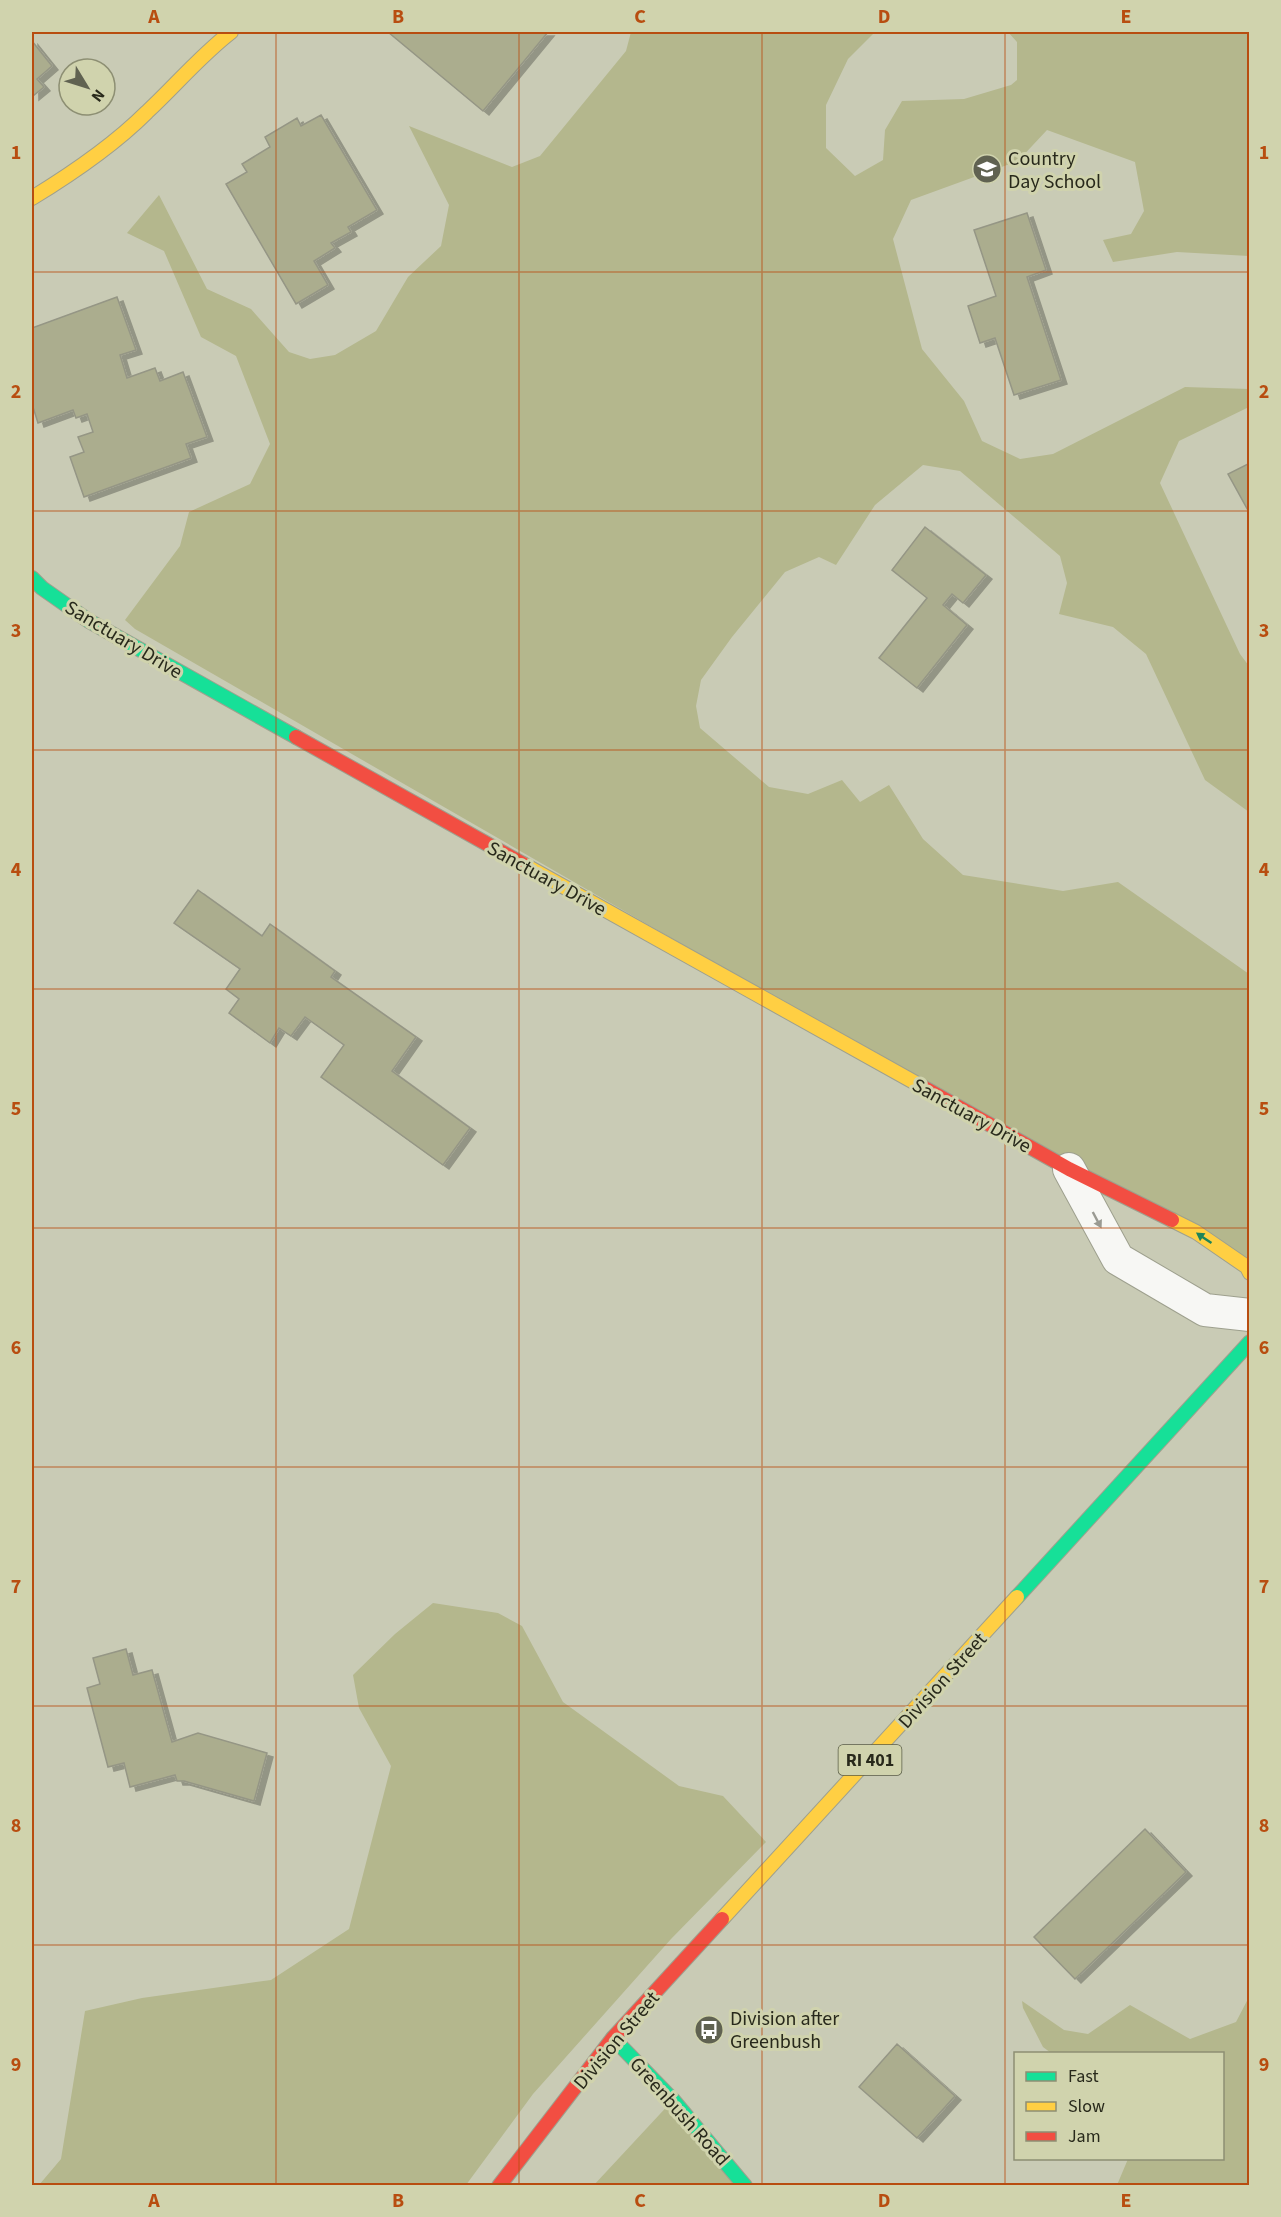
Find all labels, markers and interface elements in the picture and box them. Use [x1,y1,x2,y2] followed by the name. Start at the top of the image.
[147,3,160,31] text: A
[392,3,404,31] text: B
[634,3,646,31] text: C
[878,3,890,31] text: D
[1121,3,1131,31] text: E
[57,57,117,117] north arrow
[86,85,110,107] text: N
[11,139,21,167] text: 1
[1259,139,1269,167] text: 1
[1008,145,1101,196] place label: Country Day School
[971,153,1003,185] school or university icon: Country Day School
[11,378,21,406] text: 2
[1259,378,1269,406] text: 2
[59,594,188,686] street label: Sanctuary Drive
[11,617,21,645] text: 3
[1259,617,1269,645] text: 3
[482,835,611,923] street label: Sanctuary Drive
[11,856,22,884] text: 4
[1259,856,1270,884] text: 4
[907,1072,1036,1160] street label: Sanctuary Drive
[11,1095,21,1123] text: 5
[1259,1095,1269,1123] text: 5
[1092,1212,1102,1229] one-way arrow
[1196,1232,1212,1244] one-way arrow
[11,1334,21,1362] text: 6
[1259,1334,1269,1362] text: 6
[11,1573,21,1601] text: 7
[1259,1573,1269,1601] text: 7
[892,1626,994,1735] street label: Division Street
[838,1745,902,1775] road number: RI 401
[11,1812,21,1840] text: 8
[1259,1812,1269,1840] text: 8
[567,1985,666,2096] street label: Division Street
[730,2005,839,2056] place label: Division after Greenbush
[693,2014,725,2046] bus stop icon: Division after Greenbush
[11,2051,21,2079] text: 9
[623,2051,736,2172] street label: Greenbush Road
[1259,2051,1269,2079] text: 9
[1014,2052,1224,2160] legend
[1068,2064,1099,2089] text: Fast
[1068,2094,1105,2119] text: Slow
[1068,2124,1101,2149] text: Jam
[147,2187,160,2215] text: A
[392,2187,404,2215] text: B
[634,2187,646,2215] text: C
[878,2187,890,2215] text: D
[1121,2187,1131,2215] text: E

